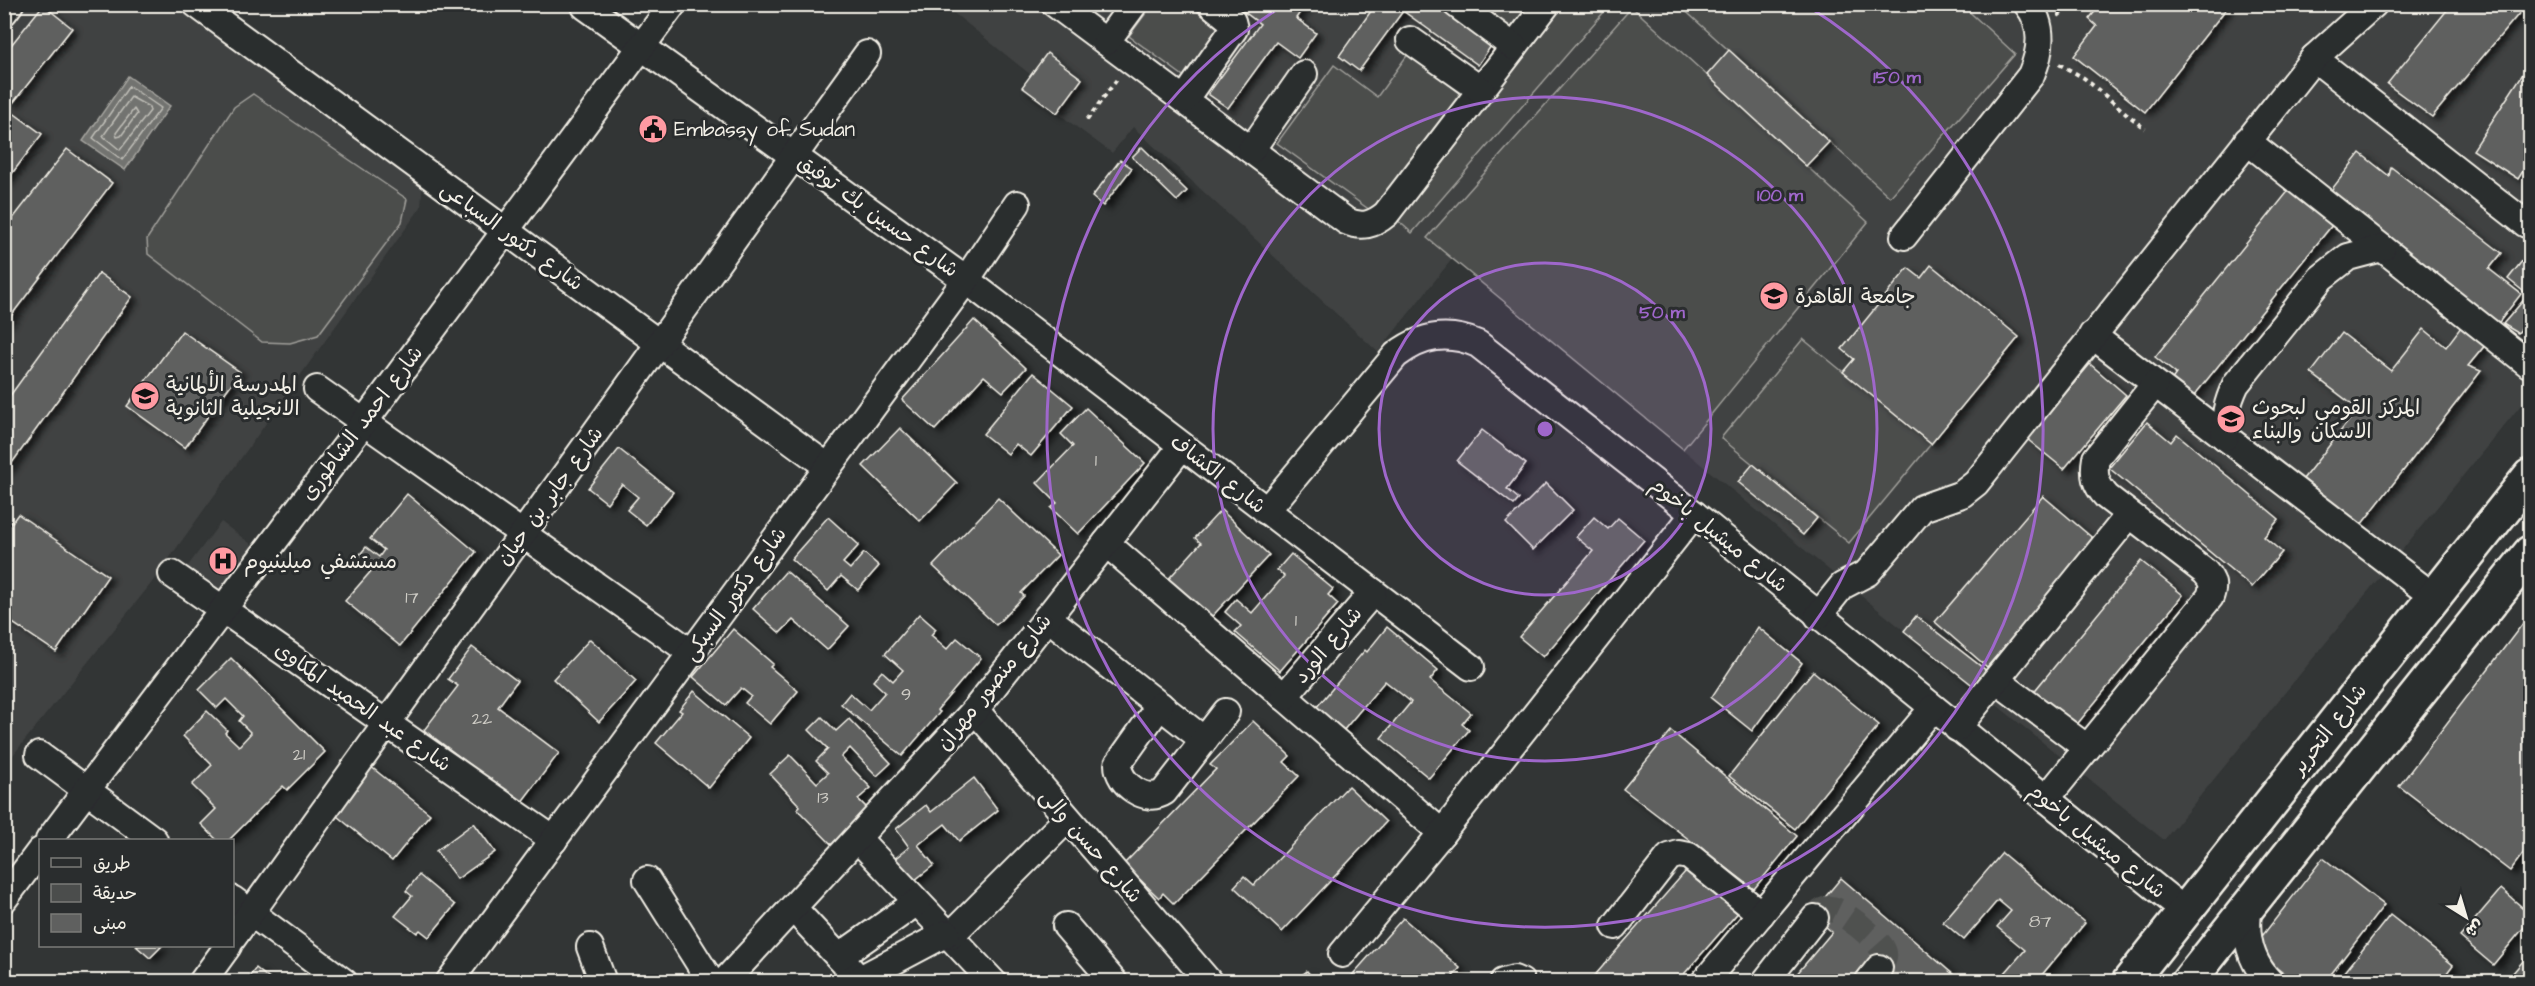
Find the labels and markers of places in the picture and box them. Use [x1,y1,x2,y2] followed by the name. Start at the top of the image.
[637,113,669,145] public building icon: Embassy of Sudan
[674,115,855,146] place label: Embassy of Sudan
[1758,280,1790,312] school or university icon: جامعة القاهرة
[1795,282,1916,311] place label: جامعة القاهرة
[166,370,300,423] place label: المدرسة الألمانية الانجيلية الثانوية
[129,380,161,412] school or university icon: المدرسة الألمانية الانجيلية الثانوية
[2252,393,2420,446] place label: المركز القومي لبحوث الاسكان والبناء
[2215,403,2247,435] school or university icon: المركز القومي لبحوث الاسكان والبناء
[1535,419,1555,439] centre of rings
[207,545,239,577] hospital icon: مستشفي ميلينيوم
[244,547,397,580] place label: مستشفي ميلينيوم

